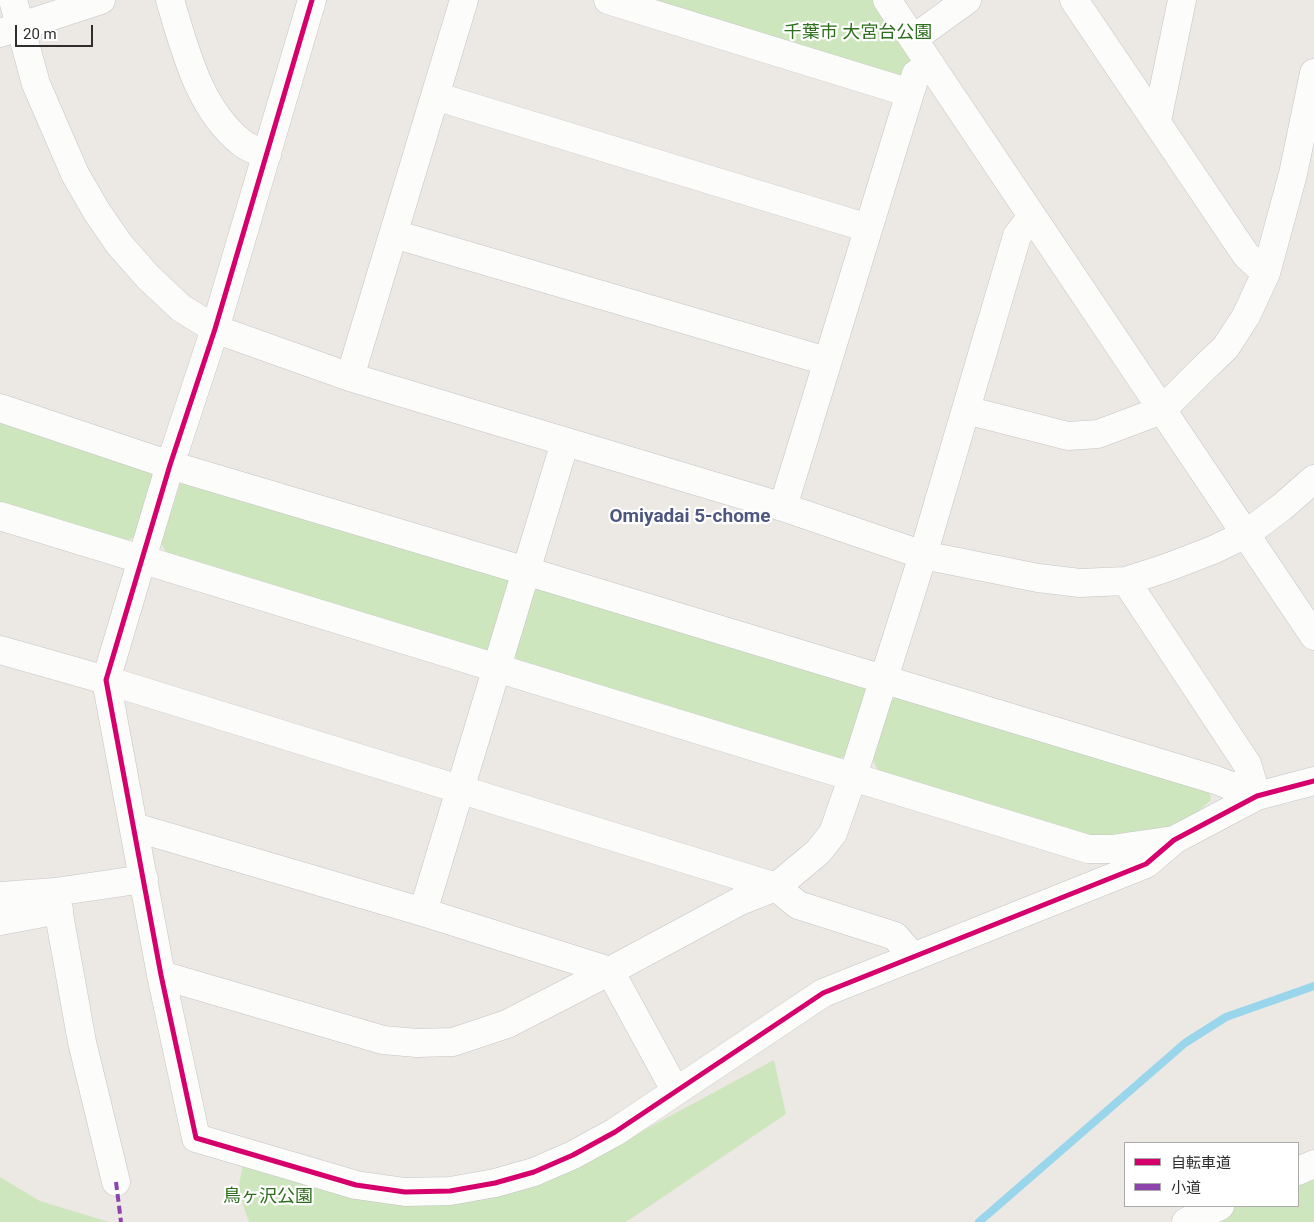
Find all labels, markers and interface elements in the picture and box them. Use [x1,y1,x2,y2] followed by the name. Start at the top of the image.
[18,15,95,47] scale bar
[784,22,932,44] park label: 千葉市 大宮台公園
[23,25,57,43] text: 20 m
[609,506,771,528] district label: Omiyadai 5-chome
[1124,1142,1299,1207] legend
[1171,1154,1231,1172] text: 自転車道
[1171,1179,1201,1197] text: 小道
[223,1186,313,1208] park label: 鳥ヶ沢公園

